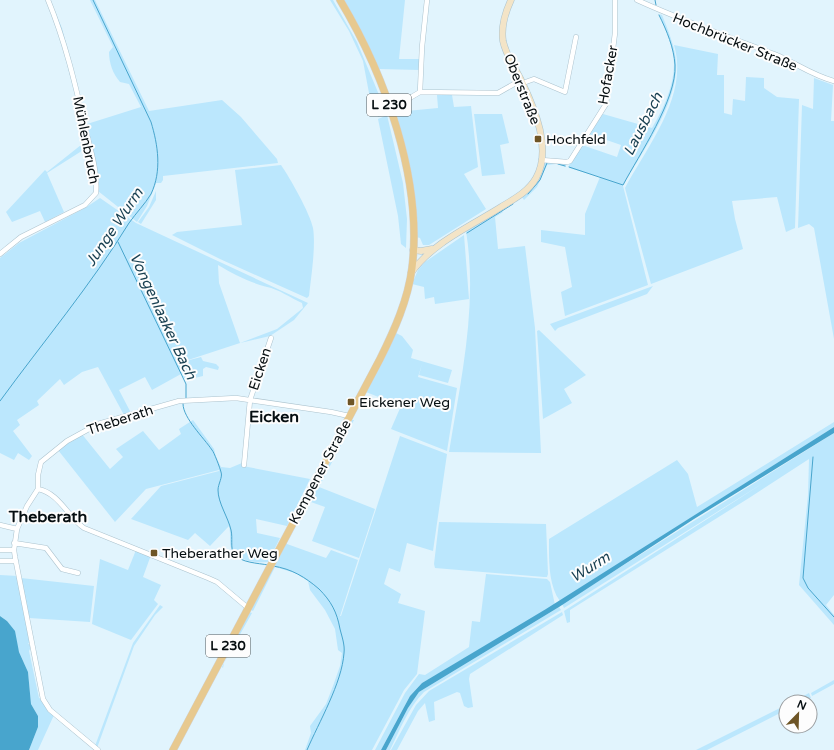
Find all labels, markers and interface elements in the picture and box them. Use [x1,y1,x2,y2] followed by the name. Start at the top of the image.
[670,9,800,75] street label: Hochbrücker Straße
[594,43,622,106] street label: Hofacker
[500,51,544,127] street label: Oberstraße
[619,89,667,159] water label: Lausbach
[367,94,411,116] road number: L 230
[69,95,103,185] street label: Mühlenbruch
[546,131,606,148] place label: Hochfeld
[533,134,543,144] marker: Hochfeld
[81,184,147,269] water label: Junge Wurm
[126,250,201,383] water label: Vongenlaaker Bach
[245,346,275,392] street label: Eicken
[359,394,450,411] place label: Eickener Weg
[346,397,356,407] marker: Eickener Weg
[85,401,155,439] street label: Theberath
[249,407,299,427] district label: Eicken
[285,417,355,527] street label: Kempener Straße
[8,507,87,527] district label: Theberath
[162,545,278,562] place label: Theberather Weg
[567,547,614,586] water label: Wurm
[149,548,159,558] marker: Theberather Weg
[206,635,250,657] road number: L 230
[778,694,818,734] north arrow
[795,698,808,713] text: N

